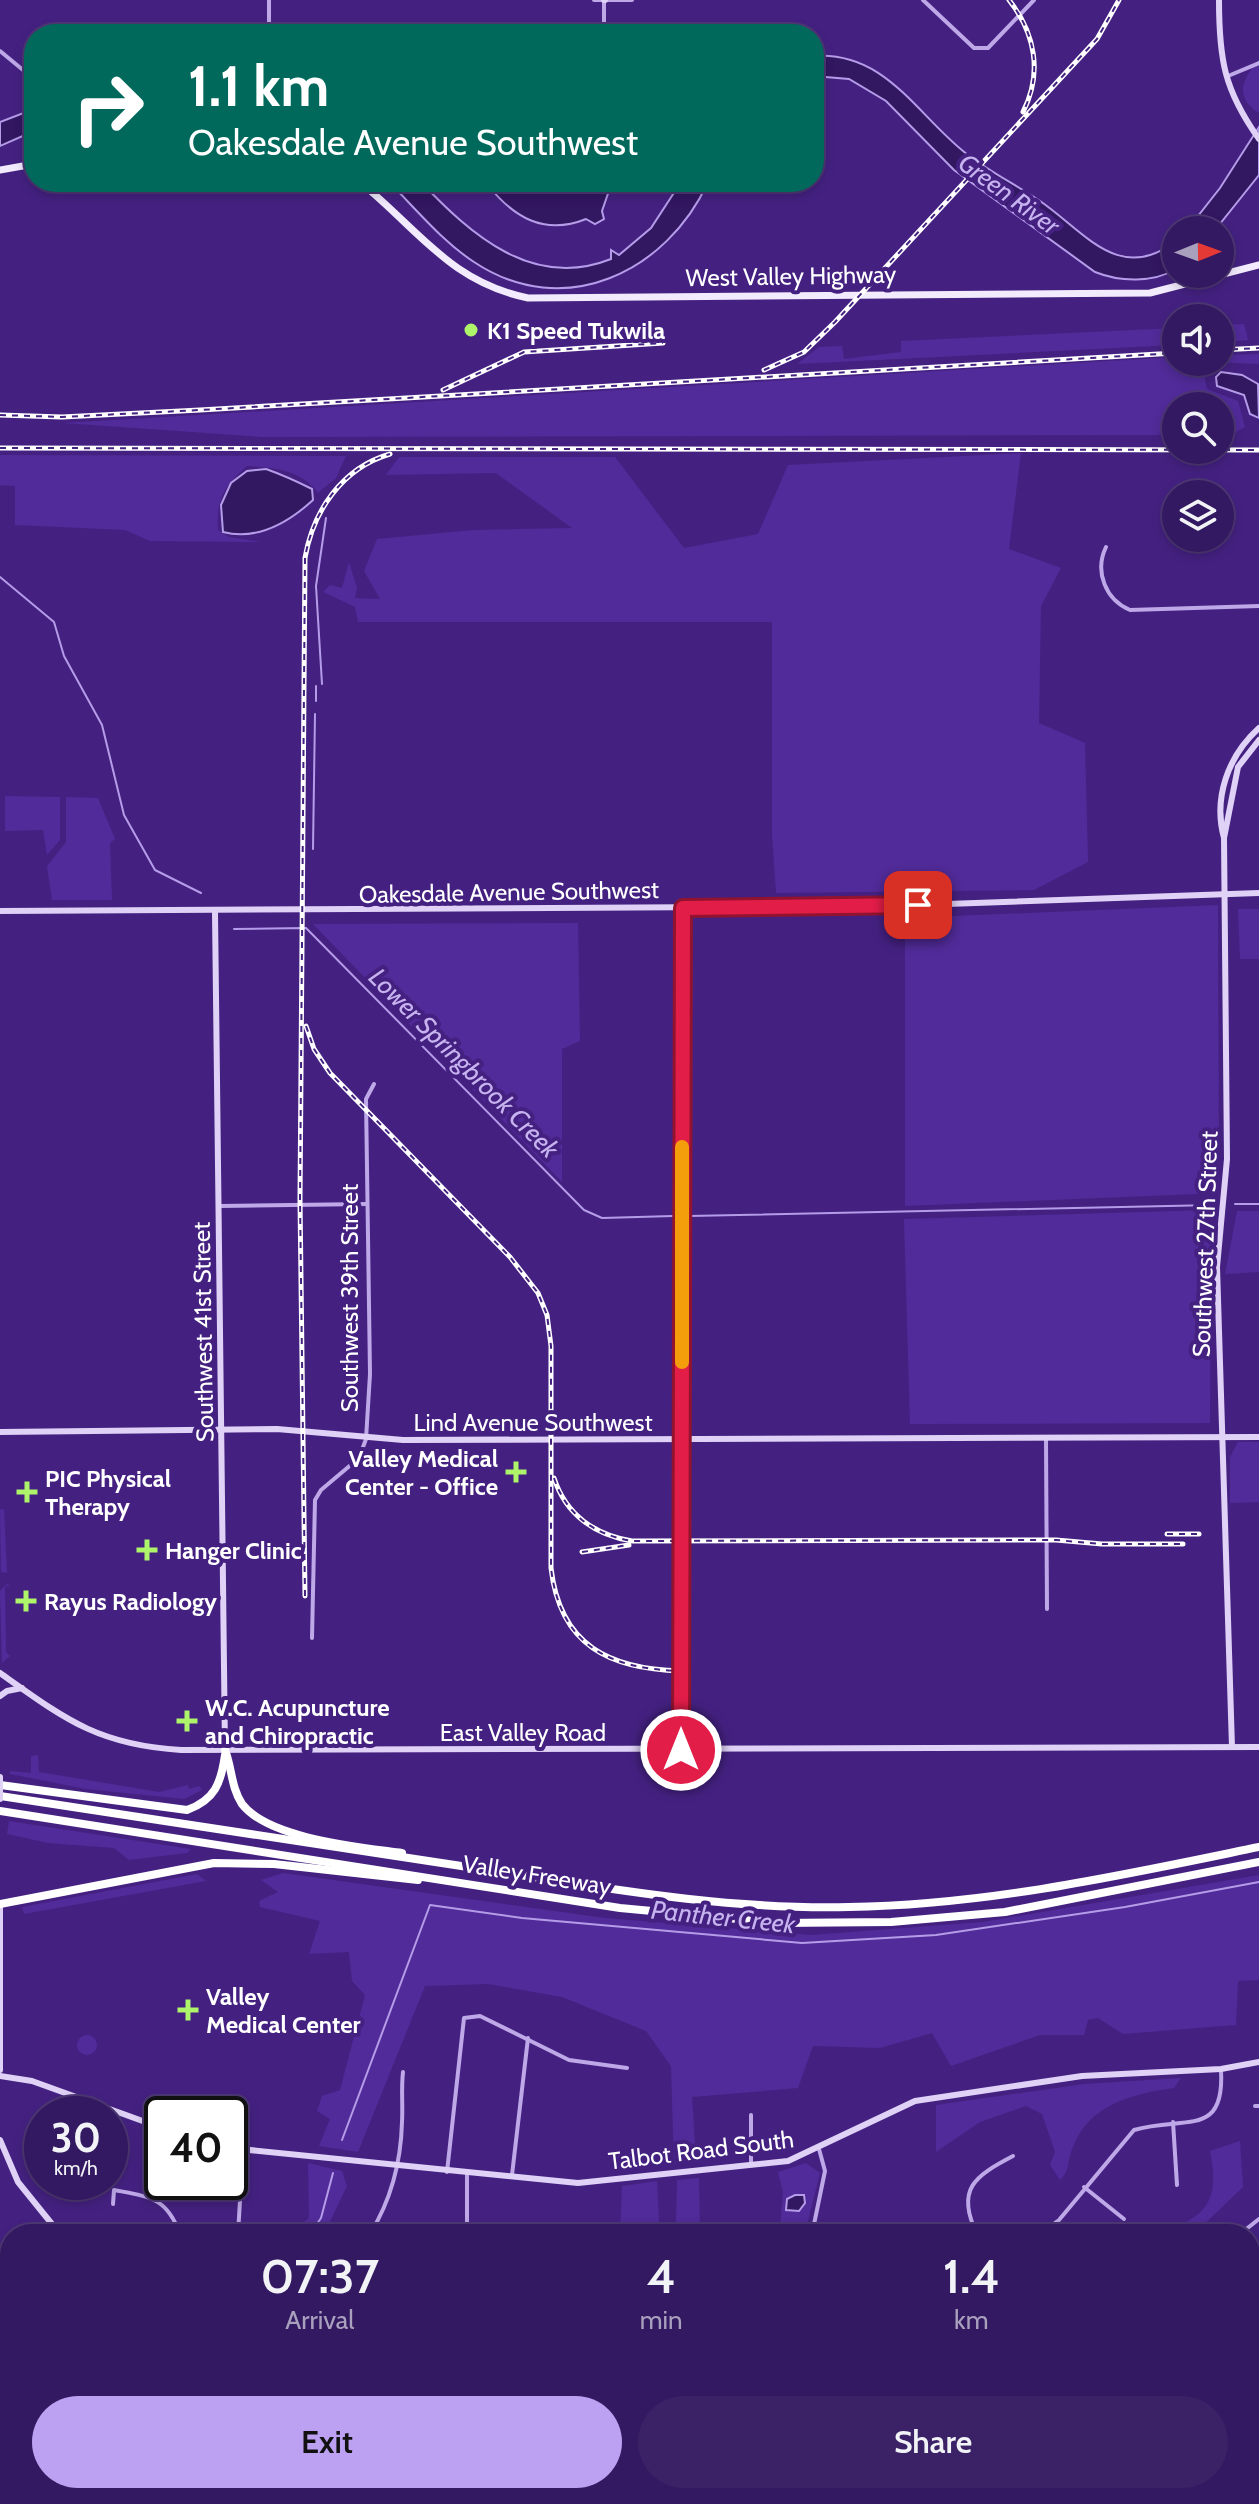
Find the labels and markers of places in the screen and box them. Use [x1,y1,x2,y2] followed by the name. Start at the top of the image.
[487,316,665,345] place label: K1 Speed Tukwila
[462,321,480,339] marker: K1 Speed Tukwila
[884,871,952,939] pin
[345,1444,498,1501] place label: Valley Medical Center - Office
[505,1461,527,1483] marker: Valley Medical Center - Office
[45,1464,171,1521] place label: PIC Physical Therapy
[16,1481,38,1503] marker: PIC Physical Therapy
[165,1536,302,1565] place label: Hanger Clinic
[136,1539,158,1561] marker: Hanger Clinic
[44,1587,217,1616] place label: Rayus Radiology
[15,1590,37,1612] marker: Rayus Radiology
[205,1693,390,1750] place label: W.C. Acupuncture and Chiropractic
[176,1710,198,1732] marker: W.C. Acupuncture and Chiropractic
[206,1982,361,2039] place label: Valley Medical Center
[177,1999,199,2021] marker: Valley Medical Center

